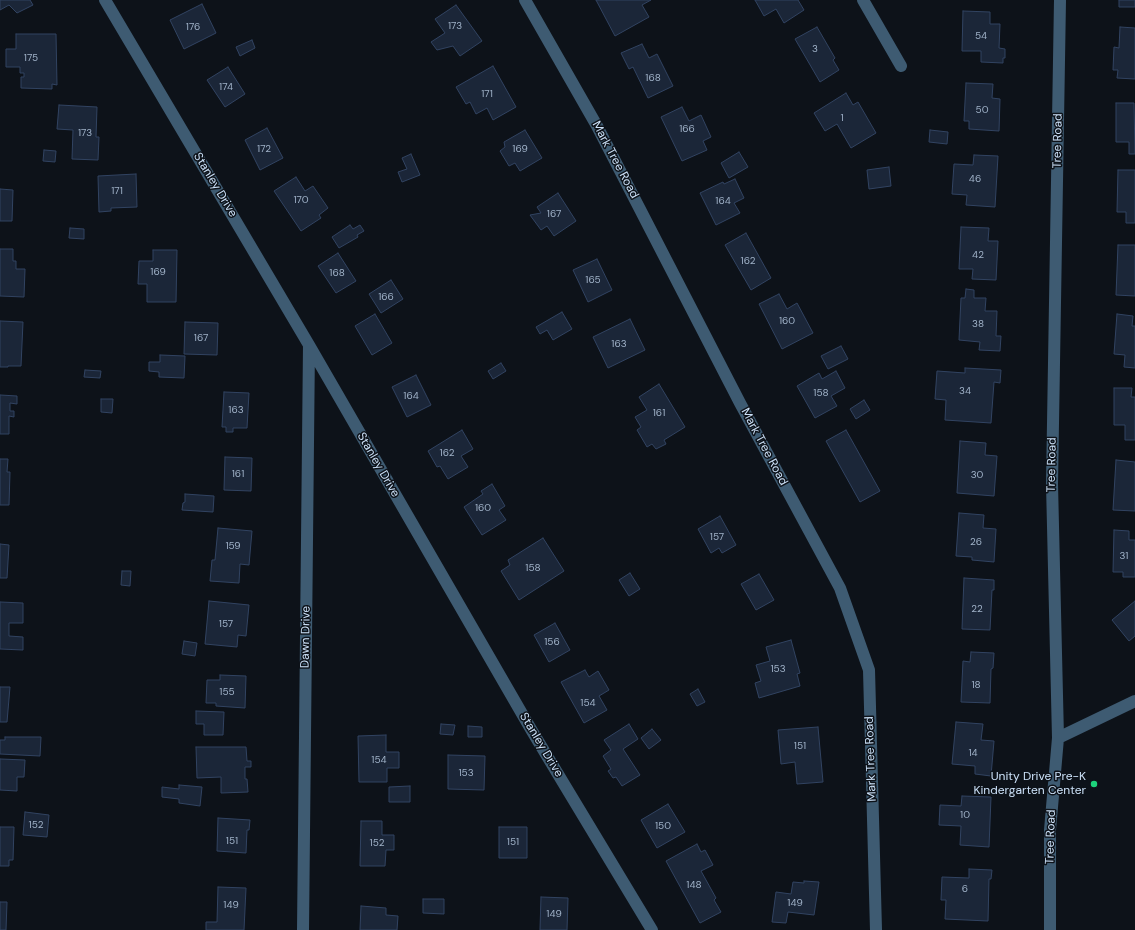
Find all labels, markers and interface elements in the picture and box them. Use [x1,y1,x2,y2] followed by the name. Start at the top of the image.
[448,20,462,32] house number: 173
[186,21,200,33] house number: 176
[975,30,987,42] house number: 54
[812,43,818,55] house number: 3
[24,52,38,64] house number: 175
[645,72,661,84] house number: 168
[219,81,233,93] house number: 174
[481,88,493,100] house number: 171
[976,104,988,116] house number: 50
[840,112,844,124] house number: 1
[1050,113,1066,169] street label: Tree Road
[589,119,641,201] street label: Mark Tree Road
[679,123,695,135] house number: 166
[78,127,92,139] house number: 173
[257,143,271,155] house number: 172
[512,143,528,155] house number: 169
[190,150,240,220] street label: Stanley Drive
[969,173,981,185] house number: 46
[111,185,123,197] house number: 171
[293,194,309,206] house number: 170
[715,195,731,207] house number: 164
[547,208,561,220] house number: 167
[972,249,984,261] house number: 42
[741,255,755,267] house number: 162
[150,266,166,278] house number: 169
[329,267,345,279] house number: 168
[585,274,601,286] house number: 165
[378,291,394,303] house number: 166
[779,315,795,327] house number: 160
[972,318,984,330] house number: 38
[194,332,208,344] house number: 167
[611,338,627,350] house number: 163
[959,385,971,397] house number: 34
[813,387,829,399] house number: 158
[403,390,419,402] house number: 164
[228,404,244,416] house number: 163
[738,406,790,488] street label: Mark Tree Road
[653,407,665,419] house number: 161
[354,430,402,500] street label: Stanley Drive
[1044,437,1060,493] street label: Tree Road
[440,447,454,459] house number: 162
[232,468,244,480] house number: 161
[971,469,983,481] house number: 30
[475,502,491,514] house number: 160
[710,531,724,543] house number: 157
[970,536,982,548] house number: 26
[225,540,241,552] house number: 159
[1120,550,1128,562] house number: 31
[525,562,541,574] house number: 158
[971,603,983,615] house number: 22
[298,606,314,668] street label: Dawn Drive
[219,618,233,630] house number: 157
[544,636,560,648] house number: 156
[770,663,786,675] house number: 153
[971,679,981,691] house number: 18
[219,686,235,698] house number: 155
[580,697,596,709] house number: 154
[516,710,566,780] street label: Stanley Drive
[862,716,880,802] street label: Mark Tree Road
[794,740,806,752] house number: 151
[968,747,978,759] house number: 14
[371,754,387,766] house number: 154
[458,767,474,779] house number: 153
[973,770,1086,798] place label: Unity Drive Pre-K Kindergarten Center
[1089,779,1099,789] marker: Unity Drive Pre-K Kindergarten Center
[960,809,970,821] house number: 10
[1043,809,1059,865] street label: Tree Road
[29,819,43,831] house number: 152
[655,820,671,832] house number: 150
[226,835,238,847] house number: 151
[507,836,519,848] house number: 151
[370,837,384,849] house number: 152
[686,879,702,891] house number: 148
[962,883,968,895] house number: 6
[787,897,803,909] house number: 149
[223,899,239,911] house number: 149
[546,908,562,920] house number: 149

